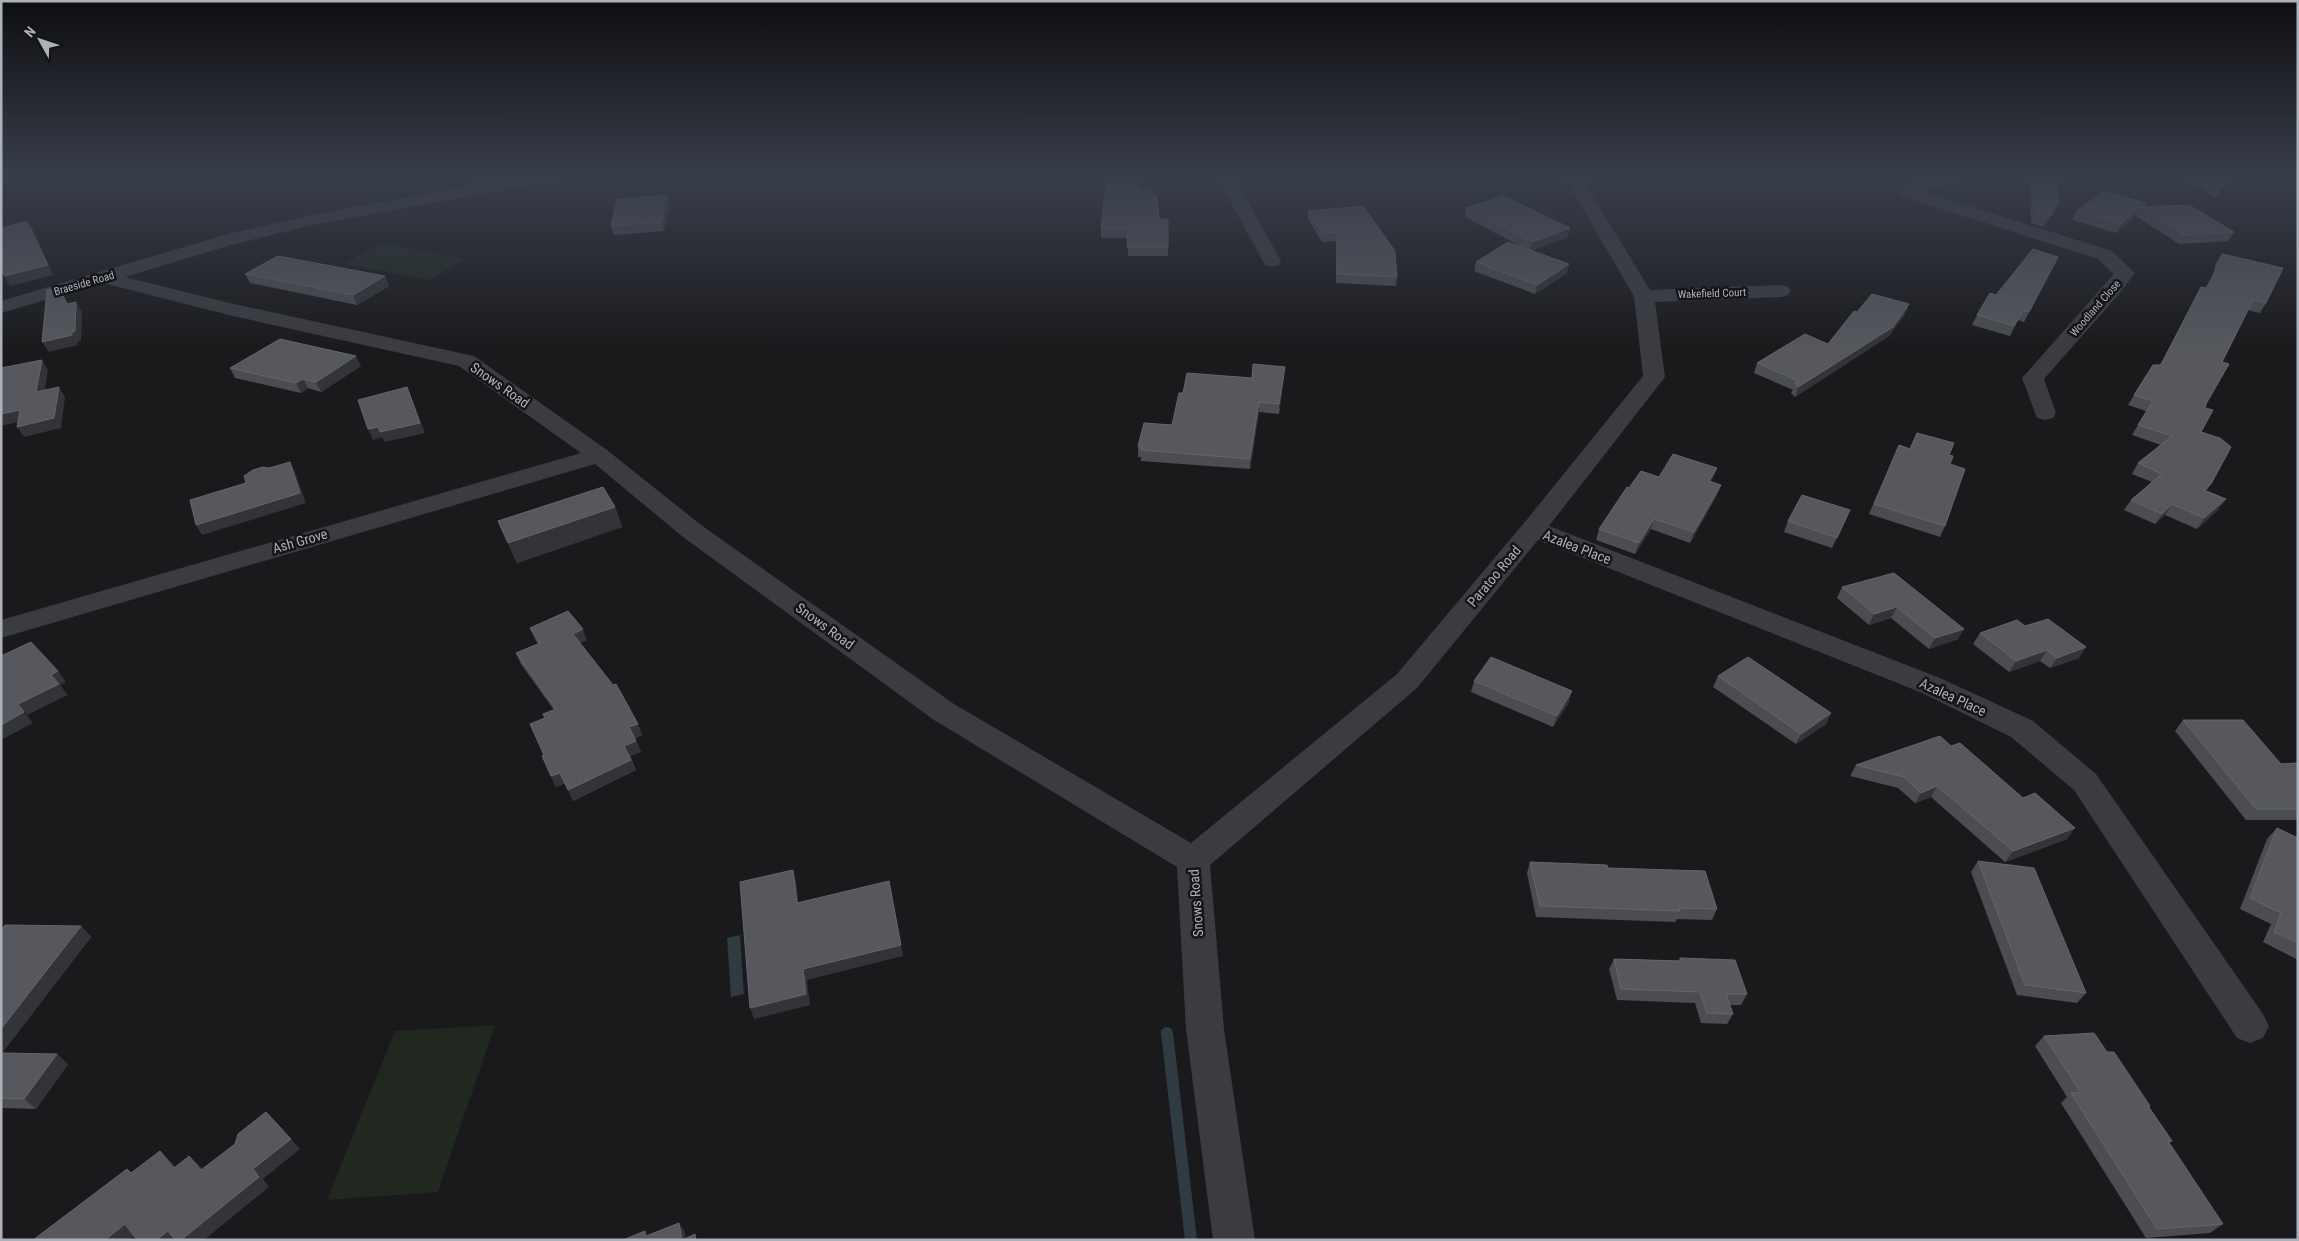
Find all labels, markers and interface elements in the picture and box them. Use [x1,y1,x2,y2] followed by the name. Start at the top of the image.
[15,15,65,65] north arrow
[21,23,39,40] text: N
[52,269,116,298] street label: Braeside Road
[2067,278,2123,339] street label: Woodland Close
[1678,286,1746,301] street label: Wakefield Court
[468,359,532,411] street label: Snows Road
[271,525,330,556] street label: Ash Grove
[1541,527,1614,567] street label: Azalea Place
[1464,542,1524,610] street label: Paratoo Road
[793,600,857,652] street label: Snows Road
[1917,675,1989,720] street label: Azalea Place
[1186,869,1206,937] street label: Snows Road

